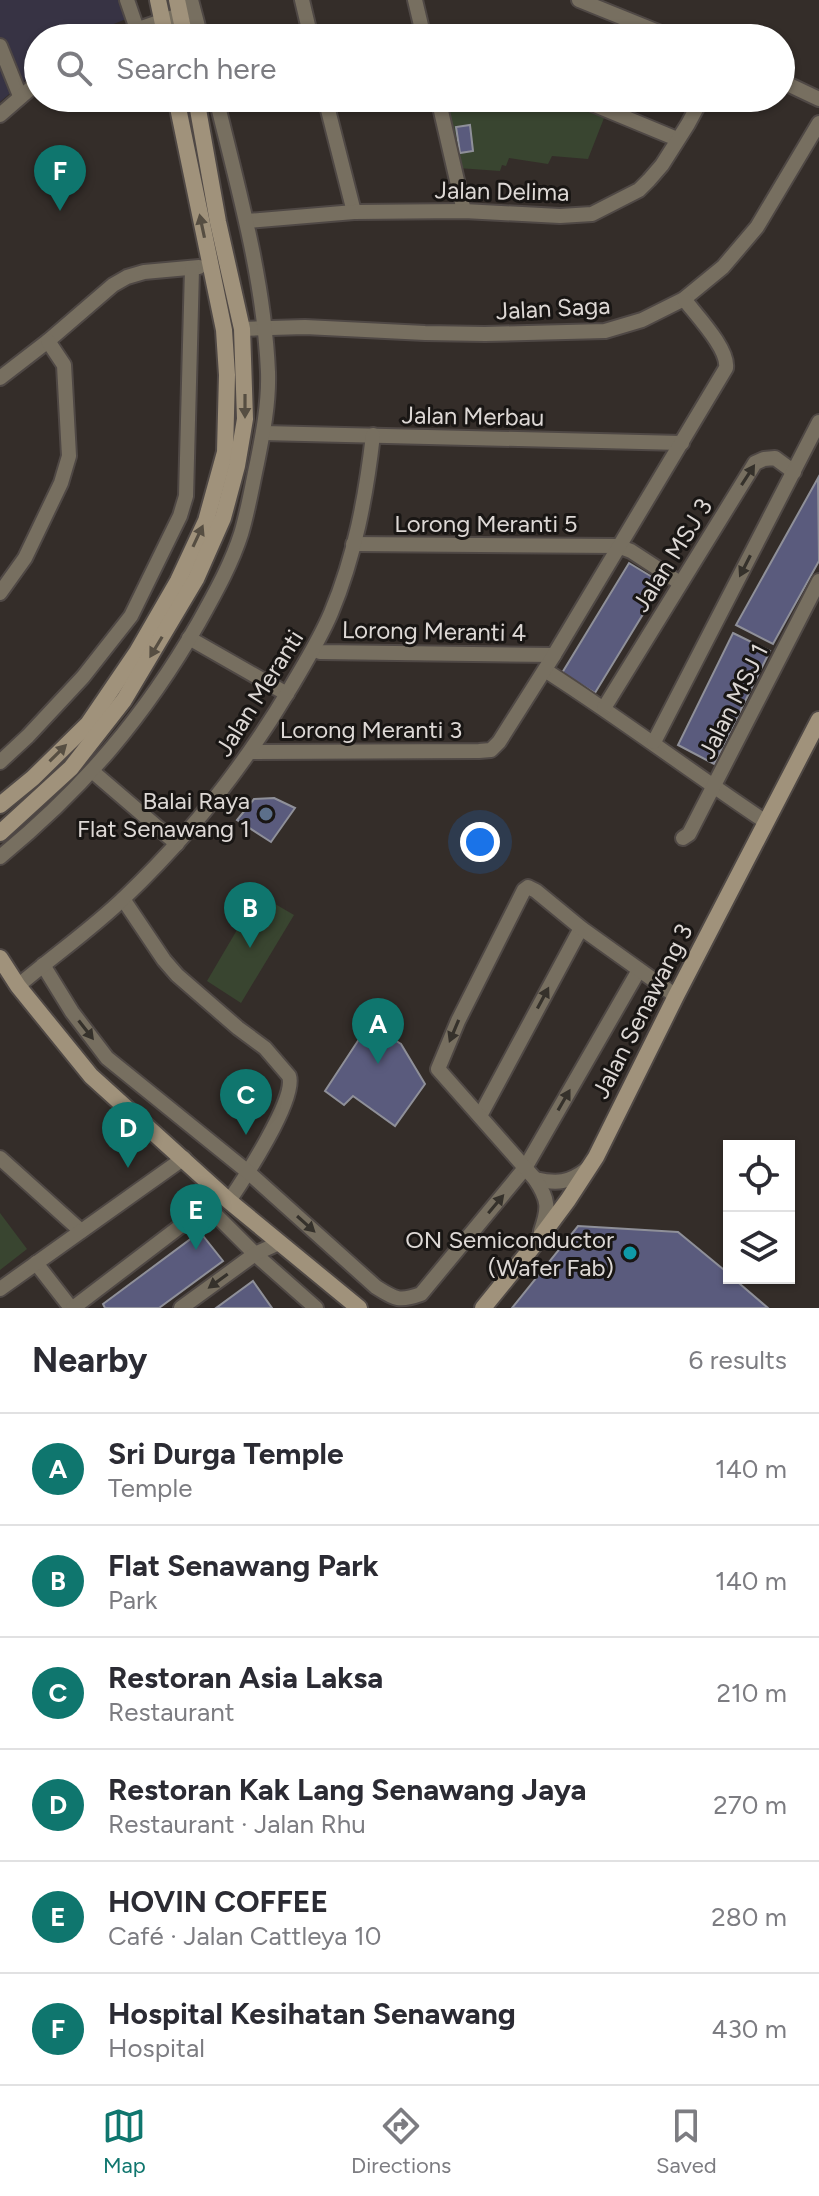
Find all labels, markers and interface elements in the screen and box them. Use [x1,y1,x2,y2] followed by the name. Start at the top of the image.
[24,24,795,112] search box
[52,46,96,90] icon: search
[116,50,276,87] text: Search here
[34,145,86,211] pin: F
[434,175,570,207] street label: Jalan Delima
[195,213,207,238] one-way arrow
[495,291,611,325] street label: Jalan Saga
[239,394,251,419] one-way arrow
[401,400,545,432] street label: Jalan Merbau
[740,464,755,485] one-way arrow
[626,493,718,617] street label: Jalan MSJ 3
[394,509,578,538] street label: Lorong Meranti 5
[192,524,205,548] one-way arrow
[739,554,752,577] one-way arrow
[342,615,527,647] street label: Lorong Meranti 4
[209,625,309,761] street label: Jalan Meranti
[149,636,163,658] one-way arrow
[692,639,774,763] street label: Jalan MSJ 1
[280,715,462,744] street label: Lorong Meranti 3
[49,744,67,763] one-way arrow
[77,786,250,843] place label: Balai Raya Flat Senawang 1
[257,805,275,823] marker: Balai Raya Flat Senawang 1
[460,822,500,862] your location
[224,882,276,948] pin: B
[586,919,698,1103] street label: Jalan Senawang 3
[536,987,550,1010] one-way arrow
[352,998,404,1064] pin: A
[447,1019,460,1043] one-way arrow
[77,1020,93,1040] one-way arrow
[220,1069,272,1135] pin: C
[557,1089,571,1111] one-way arrow
[102,1102,154,1168] pin: D
[723,1140,795,1284] map controls
[723,1140,795,1212] button: locate
[170,1184,222,1250] pin: E
[487,1193,504,1214] one-way arrow
[723,1212,795,1284] button: layers
[297,1215,316,1233] one-way arrow
[405,1225,614,1282] place label: ON Semiconductor (Wafer Fab)
[621,1244,639,1262] marker: ON Semiconductor (Wafer Fab)
[207,1273,228,1288] one-way arrow
[32,1340,147,1381] text: Nearby
[689,1344,787,1376] text: 6 results
[108,1435,344,1472] text: Sri Durga Temple
[49,1453,67,1485] text: A
[715,1453,787,1485] text: 140 m
[108,1472,192,1504] text: Temple
[108,1547,379,1584] text: Flat Senawang Park
[50,1565,66,1597] text: B
[715,1565,787,1597] text: 140 m
[108,1584,157,1616] text: Park
[108,1659,383,1696] text: Restoran Asia Laksa
[49,1677,67,1709] text: C
[717,1677,787,1709] text: 210 m
[108,1696,235,1728] text: Restaurant
[108,1771,587,1808] text: Restoran Kak Lang Senawang Jaya
[49,1789,67,1821] text: D
[713,1789,787,1821] text: 270 m
[108,1808,366,1840] text: Restaurant · Jalan Rhu
[108,1883,328,1920] text: HOVIN COFFEE
[50,1901,66,1933] text: E
[711,1901,787,1933] text: 280 m
[108,1920,381,1952] text: Café · Jalan Cattleya 10
[108,1995,516,2032] text: Hospital Kesihatan Senawang
[51,2013,65,2045] text: F
[711,2013,787,2045] text: 430 m
[108,2032,205,2064] text: Hospital
[102,2104,146,2179] tab: Map
[351,2104,451,2179] tab: Directions
[656,2104,717,2179] tab: Saved

